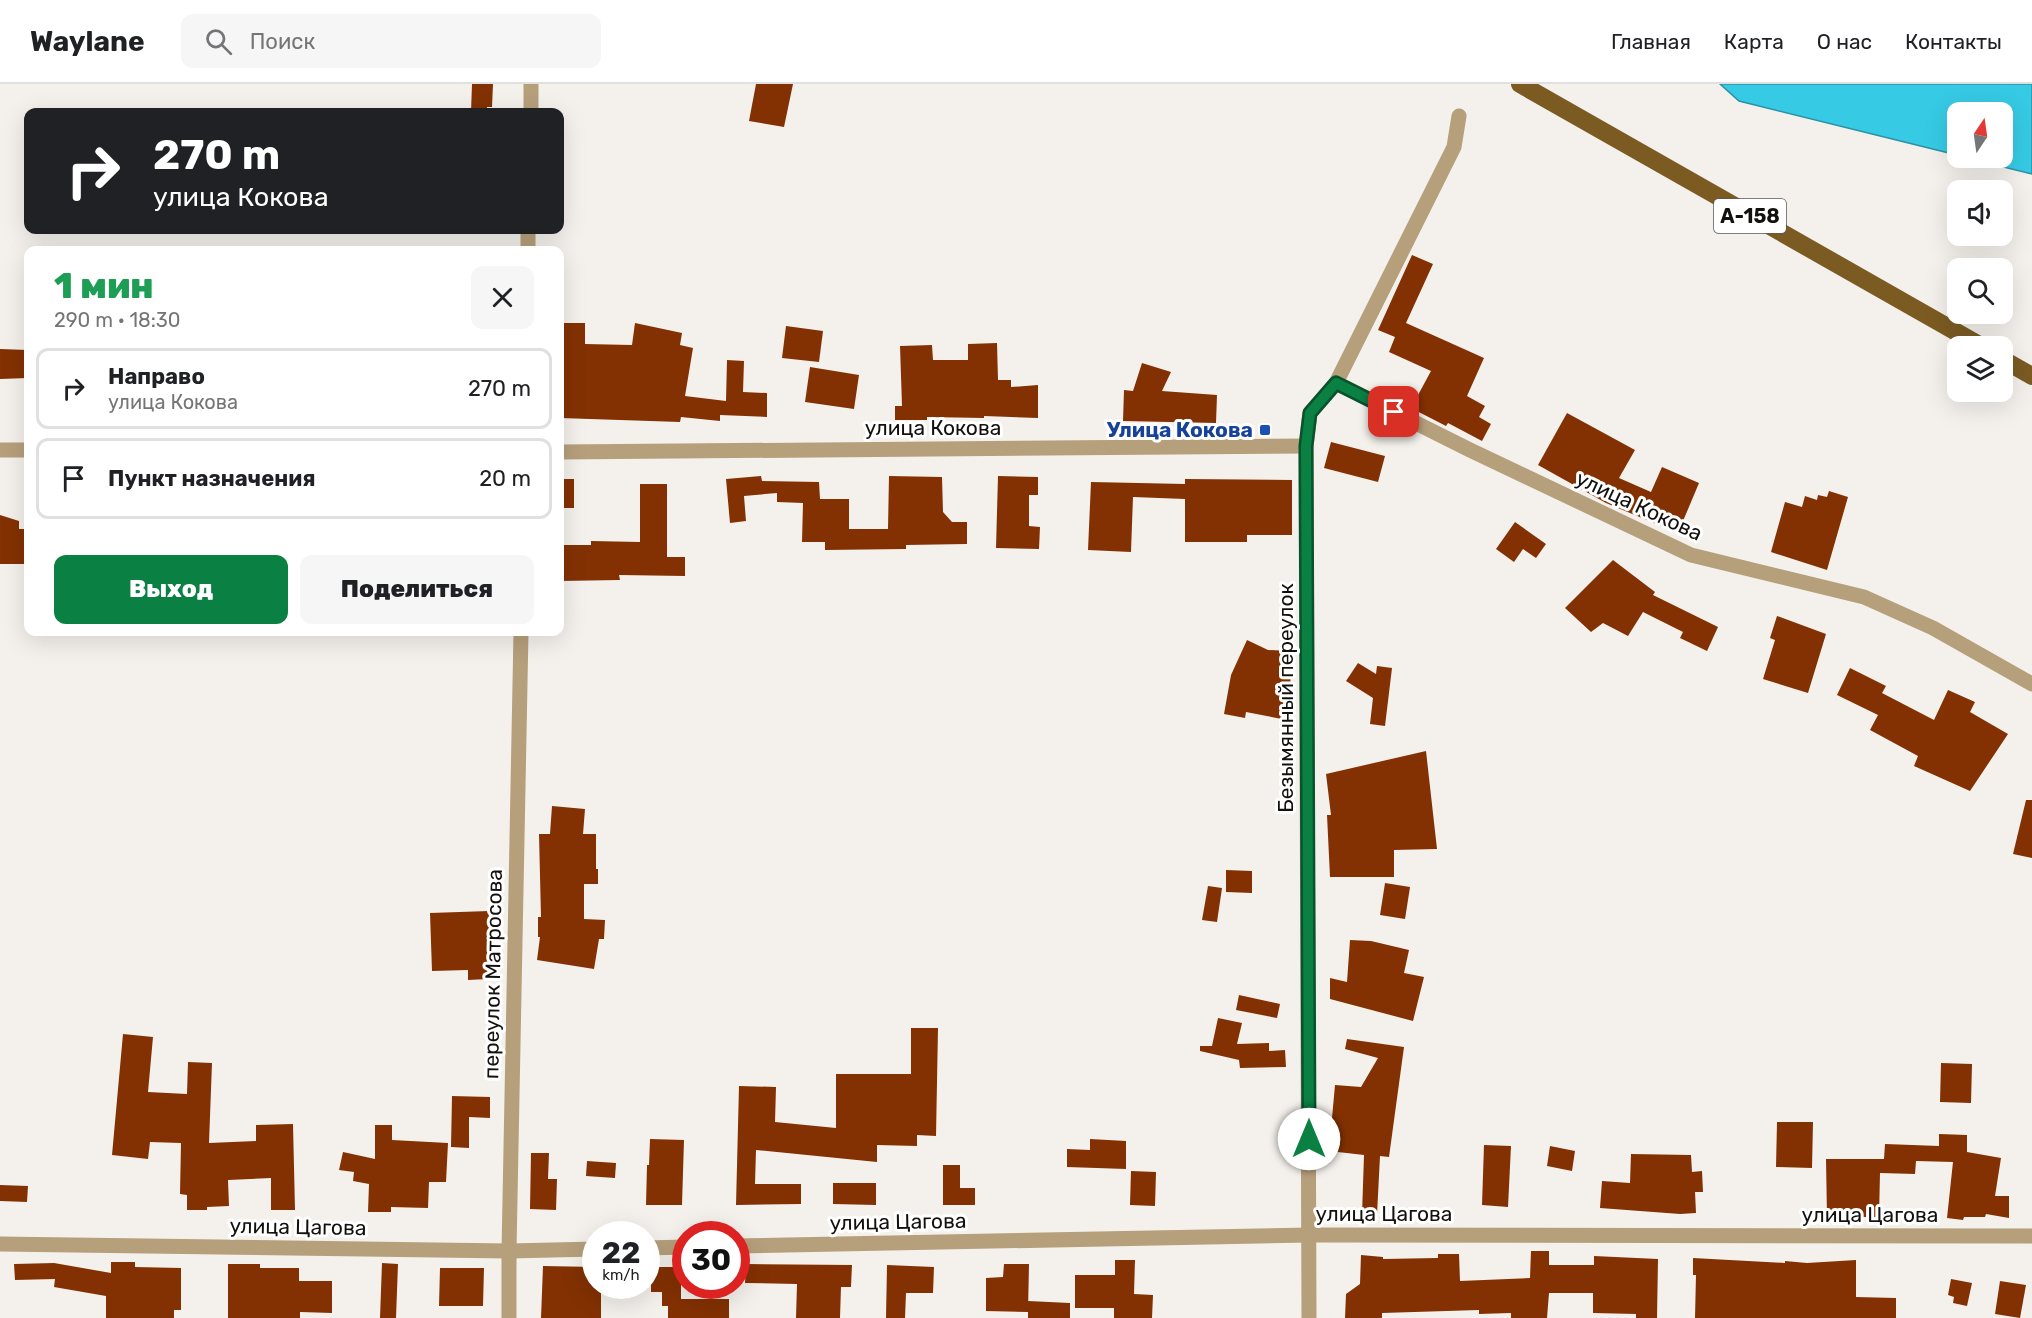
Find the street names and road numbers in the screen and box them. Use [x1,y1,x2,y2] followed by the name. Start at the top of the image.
[1714,199,1786,233] road number: А-158
[865,415,1001,440] street label: улица Кокова
[1572,465,1706,546] street label: улица Кокова
[1273,583,1298,813] street label: Безымянный переулок
[478,869,507,1079] street label: переулок Матросова
[1316,1201,1452,1226] street label: улица Цагова
[1802,1202,1938,1227] street label: улица Цагова
[829,1208,967,1235] street label: улица Цагова
[229,1213,367,1240] street label: улица Цагова

